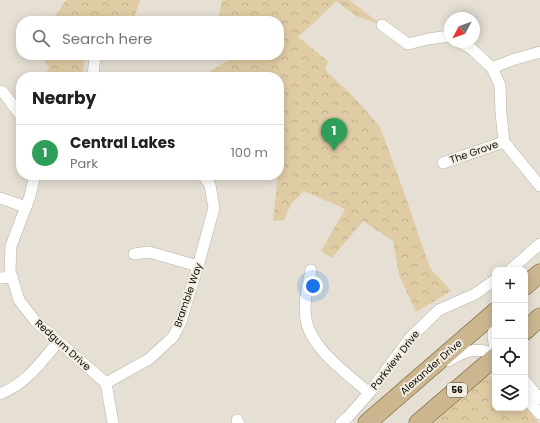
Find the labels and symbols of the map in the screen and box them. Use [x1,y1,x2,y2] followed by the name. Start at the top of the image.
[444,12,480,48] north arrow
[321,118,347,151] pin: 1
[448,137,500,167] street label: The Grove
[170,260,206,329] street label: Bramble Way
[303,276,323,296] your location
[32,316,94,374] street label: Redgum Drive
[367,327,423,393] street label: Parkview Drive
[397,336,465,398] street label: Alexander Drive
[447,383,467,397] road number: 56

